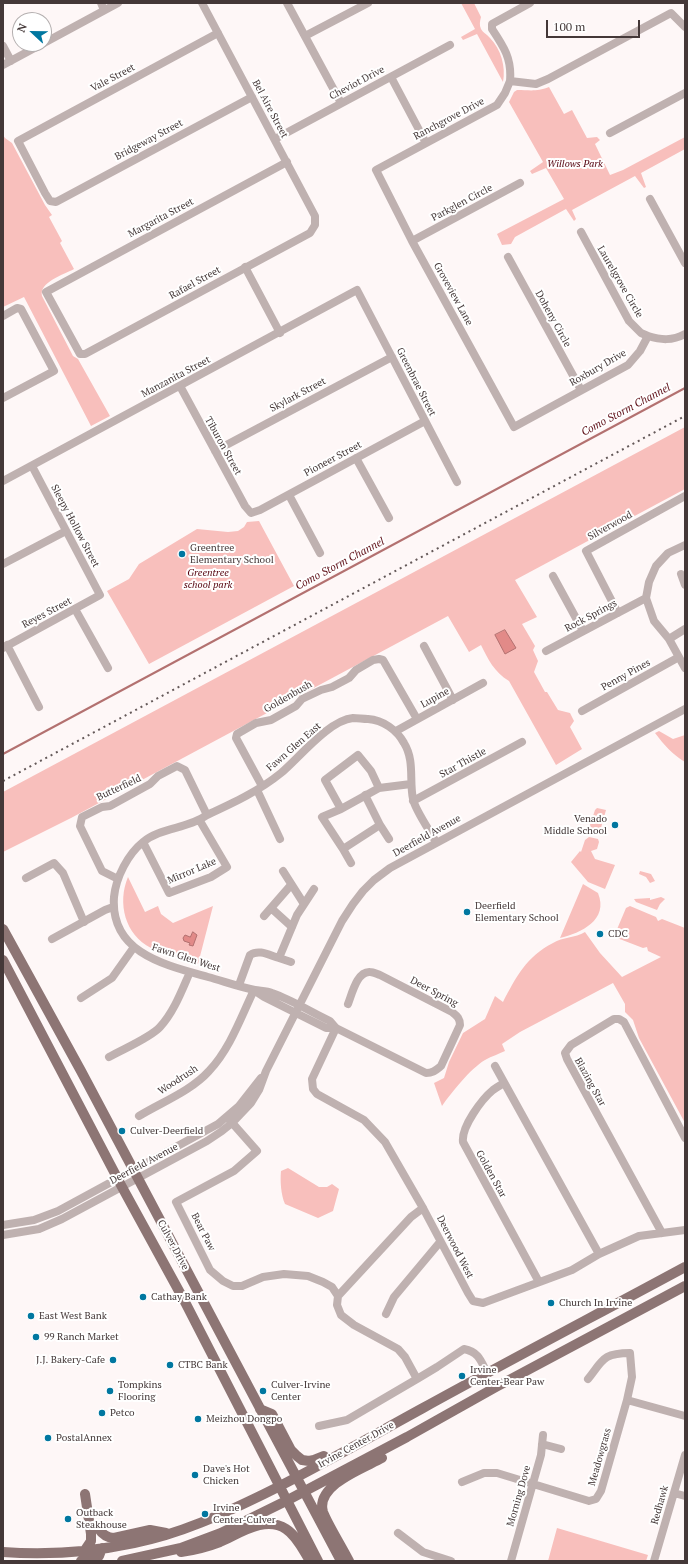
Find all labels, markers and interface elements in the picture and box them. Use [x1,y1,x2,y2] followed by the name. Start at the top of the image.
[12,12,52,52] north arrow
[548,12,642,38] scale bar
[553,19,585,34] text: 100 m
[14,21,30,34] text: N
[89,61,137,95] street label: Vale Street
[327,63,387,103] street label: Cheviot Drive
[250,78,290,140] street label: Bel Aire Street
[412,95,486,143] street label: Ranchgrove Drive
[113,117,185,163] street label: Bridgeway Street
[547,158,603,170] park label: Willows Park
[429,182,495,224] street label: Parkglen Circle
[126,196,196,240] street label: Margarita Street
[595,244,645,320] street label: Laurelgrove Circle
[431,260,475,328] street label: Groveview Lane
[167,264,223,302] street label: Rafael Street
[533,289,573,349] street label: Doheny Circle
[394,346,438,418] street label: Greenbrae Street
[568,347,628,389] street label: Roxbury Drive
[139,354,213,400] street label: Manzanita Street
[268,375,328,415] street label: Skylark Street
[579,381,673,439] water label: Como Storm Channel
[202,415,244,477] street label: Tiburon Street
[302,439,364,479] street label: Pioneer Street
[48,483,102,569] street label: Sleepy Hollow Street
[586,509,634,543] street label: Silverwood
[293,535,387,593] water label: Como Storm Channel
[190,542,274,566] place label: Greentree Elementary School
[177,549,187,559] marker: Greentree Elementary School
[184,567,232,590] park label: Greentree school park
[20,595,74,631] street label: Reyes Street
[563,597,619,635] street label: Rock Springs
[599,657,653,693] street label: Penny Pines
[262,678,314,716] street label: Goldenbush
[419,685,451,711] street label: Lupine
[264,720,324,774] street label: Fawn Glen East
[438,745,488,781] street label: Star Thistle
[95,772,143,804] street label: Butterfield
[391,812,463,860] street label: Deerfield Avenue
[544,813,607,836] place label: Venado Middle School
[610,820,620,830] marker: Venado Middle School
[166,855,218,887] street label: Mirror Lake
[475,900,559,924] place label: Deerfield Elementary School
[462,907,472,917] marker: Deerfield Elementary School
[608,928,628,940] place label: CDC
[595,929,605,939] marker: CDC
[150,941,222,975] street label: Fawn Glen West
[408,974,460,1010] street label: Deer Spring
[572,1056,608,1108] street label: Blazing Star
[156,1063,200,1097] street label: Woodrush
[130,1125,203,1137] place label: Culver-Deerfield
[117,1126,127,1136] marker: Culver-Deerfield
[108,1141,180,1187] street label: Deerfield Avenue
[473,1148,509,1200] street label: Golden Star
[188,1211,218,1253] street label: Bear Paw
[434,1214,476,1280] street label: Deerwood West
[155,1218,191,1272] street label: Culver Drive
[151,1291,207,1303] place label: Cathay Bank
[138,1292,148,1302] marker: Cathay Bank
[559,1297,632,1309] place label: Church In Irvine
[546,1298,556,1308] marker: Church In Irvine
[39,1310,107,1322] place label: East West Bank
[26,1311,36,1321] marker: East West Bank
[44,1331,119,1343] place label: 99 Ranch Market
[31,1332,41,1342] marker: 99 Ranch Market
[36,1354,105,1366] place label: J.J. Bakery-Cafe
[108,1355,118,1365] marker: J.J. Bakery-Cafe
[178,1359,228,1371] place label: CTBC Bank
[165,1360,175,1370] marker: CTBC Bank
[470,1364,544,1388] place label: Irvine Center-Bear Paw
[457,1371,467,1381] marker: Irvine Center-Bear Paw
[118,1379,162,1402] place label: Tompkins Flooring
[271,1379,330,1402] place label: Culver-Irvine Center
[105,1386,115,1396] marker: Tompkins Flooring
[258,1386,268,1396] marker: Culver-Irvine Center
[110,1407,134,1419] place label: Petco
[97,1408,107,1418] marker: Petco
[206,1413,282,1425] place label: Meizhou Dongpo
[193,1414,203,1424] marker: Meizhou Dongpo
[316,1419,396,1471] street label: Irvine Center Drive
[586,1427,614,1487] street label: Meadowgrass
[56,1432,112,1444] place label: PostalAnnex
[43,1433,53,1443] marker: PostalAnnex
[203,1463,250,1486] place label: Dave's Hot Chicken
[505,1464,533,1528] street label: Morning Dove
[190,1470,200,1480] marker: Dave's Hot Chicken
[649,1484,671,1526] street label: Redhawk
[213,1502,276,1526] place label: Irvine Center-Culver
[76,1507,127,1530] place label: Outback Steakhouse
[200,1509,210,1519] marker: Irvine Center-Culver
[63,1514,73,1524] marker: Outback Steakhouse

